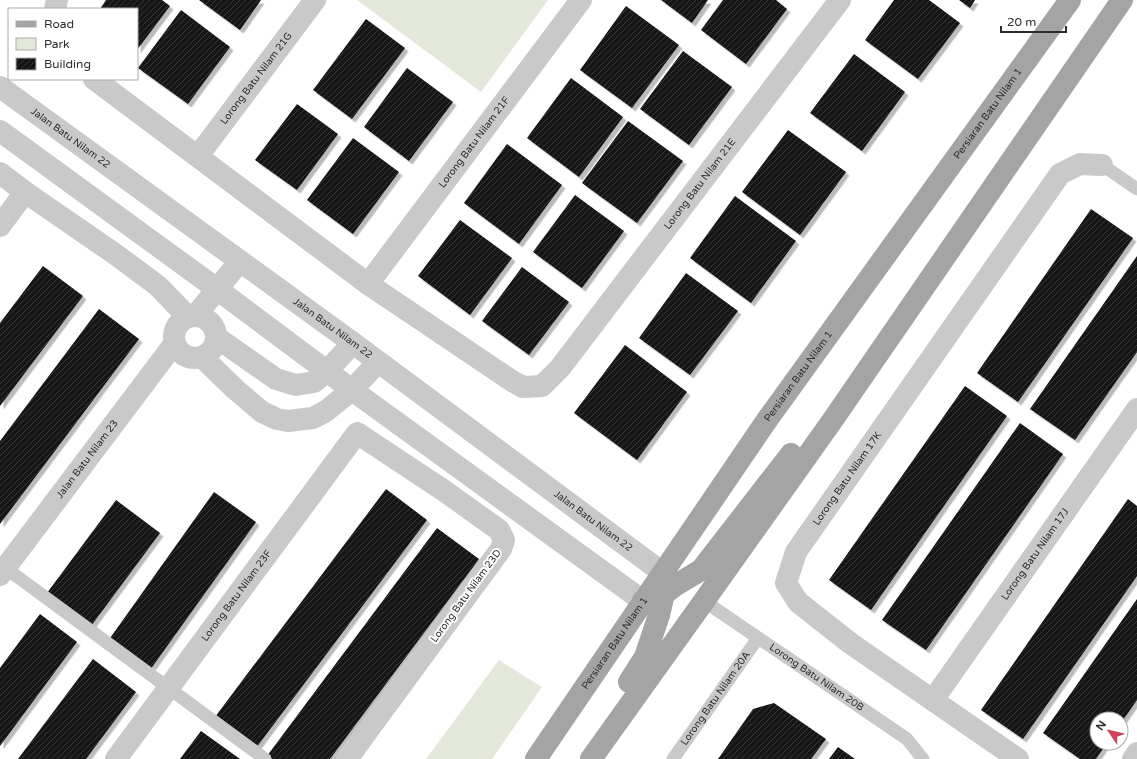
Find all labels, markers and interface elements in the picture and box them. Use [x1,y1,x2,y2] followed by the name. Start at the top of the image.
[8,8,138,80] legend
[1001,8,1066,34] scale bar
[1007,15,1036,29] text: 20 m
[44,17,74,31] text: Road
[218,30,295,127] street label: Lorong Batu Nilam 21G
[44,37,70,51] text: Park
[44,57,91,71] text: Building
[951,66,1025,161] street label: Persiaran Batu Nilam 1
[436,95,512,190] street label: Lorong Batu Nilam 21F
[28,105,112,171] street label: Jalan Batu Nilam 22
[662,136,738,232] street label: Lorong Batu Nilam 21E
[291,296,375,361] street label: Jalan Batu Nilam 22
[762,329,835,424] street label: Persiaran Batu Nilam 1
[54,418,121,501] street label: Jalan Batu Nilam 23
[811,429,884,528] street label: Lorong Batu Nilam 17K
[551,488,635,554] street label: Jalan Batu Nilam 22
[999,506,1071,602] street label: Lorong Batu Nilam 17J
[428,547,504,645] street label: Lorong Batu Nilam 23D
[199,548,274,644] street label: Lorong Batu Nilam 23F
[579,595,650,692] street label: Persiaran Batu Nilam 1
[767,641,866,714] street label: Lorong Batu Nilam 20B
[678,649,753,748] street label: Lorong Batu Nilam 20A
[1089,711,1129,751] north arrow
[1093,718,1109,733] text: N

